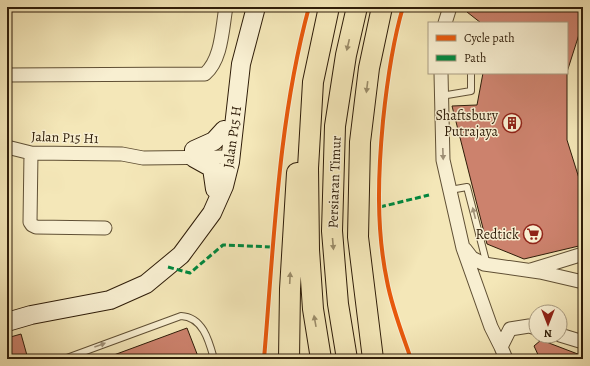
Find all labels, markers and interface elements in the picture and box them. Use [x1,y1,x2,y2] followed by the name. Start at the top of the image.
[428,22,568,74] legend
[464,30,515,46] text: Cycle path
[345,39,351,51] one-way arrow
[464,50,487,66] text: Path
[364,80,370,93] one-way arrow
[219,105,246,170] street label: Jalan P15 H
[435,106,499,141] place label: Shaftsbury Putrajaya
[501,112,523,134] building icon: Shaftsbury Putrajaya
[31,127,99,148] street label: Jalan P15 H1
[323,135,346,229] street label: Persiaran Timur
[439,148,446,160] one-way arrow
[471,207,477,219] one-way arrow
[522,223,544,245] supermarket icon: Redtick
[476,225,519,244] place label: Redtick
[329,238,336,250] one-way arrow
[287,272,294,284] one-way arrow
[528,304,568,344] north arrow
[311,314,317,327] one-way arrow
[544,326,552,341] text: N
[94,341,106,347] one-way arrow

